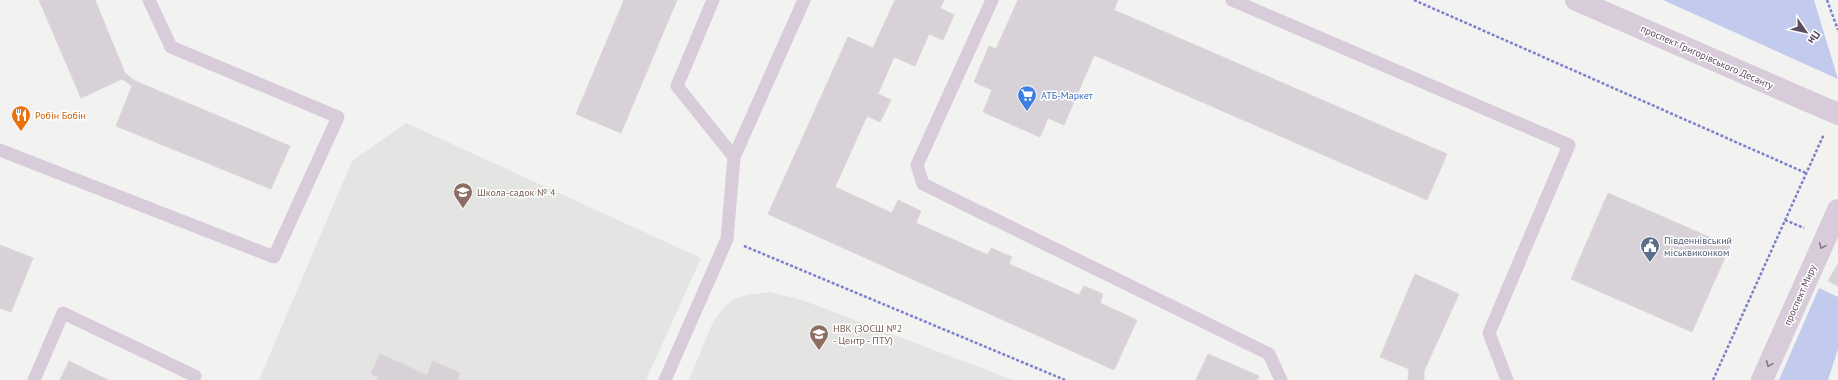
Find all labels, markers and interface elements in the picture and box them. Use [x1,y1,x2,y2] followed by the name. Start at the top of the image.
[1786,12,1826,52] north arrow
[1639,22,1776,92] street label: проспект Григорівського Десанту
[1805,28,1824,47] text: Пн
[1016,84,1038,112] supermarket icon: АТБ-Маркет
[1041,89,1093,102] place label: АТБ-Маркет
[10,104,32,132] restaurant icon: Робін Бобін
[35,109,86,122] place label: Робін Бобін
[452,181,474,209] school or university icon: Школа-садок № 4
[477,186,556,199] place label: Школа-садок № 4
[1664,234,1732,259] place label: Південнівський міськвиконком
[1639,235,1661,263] public building icon: Південнівський міськвиконком
[1819,241,1827,249] one-way arrow
[1781,262,1819,328] street label: проспект Миру
[833,322,902,347] place label: НВК (ЗОСШ №2 - Центр - ПТУ)
[808,323,830,351] school or university icon: НВК (ЗОСШ №2 - Центр - ПТУ)
[1766,360,1774,368] one-way arrow

